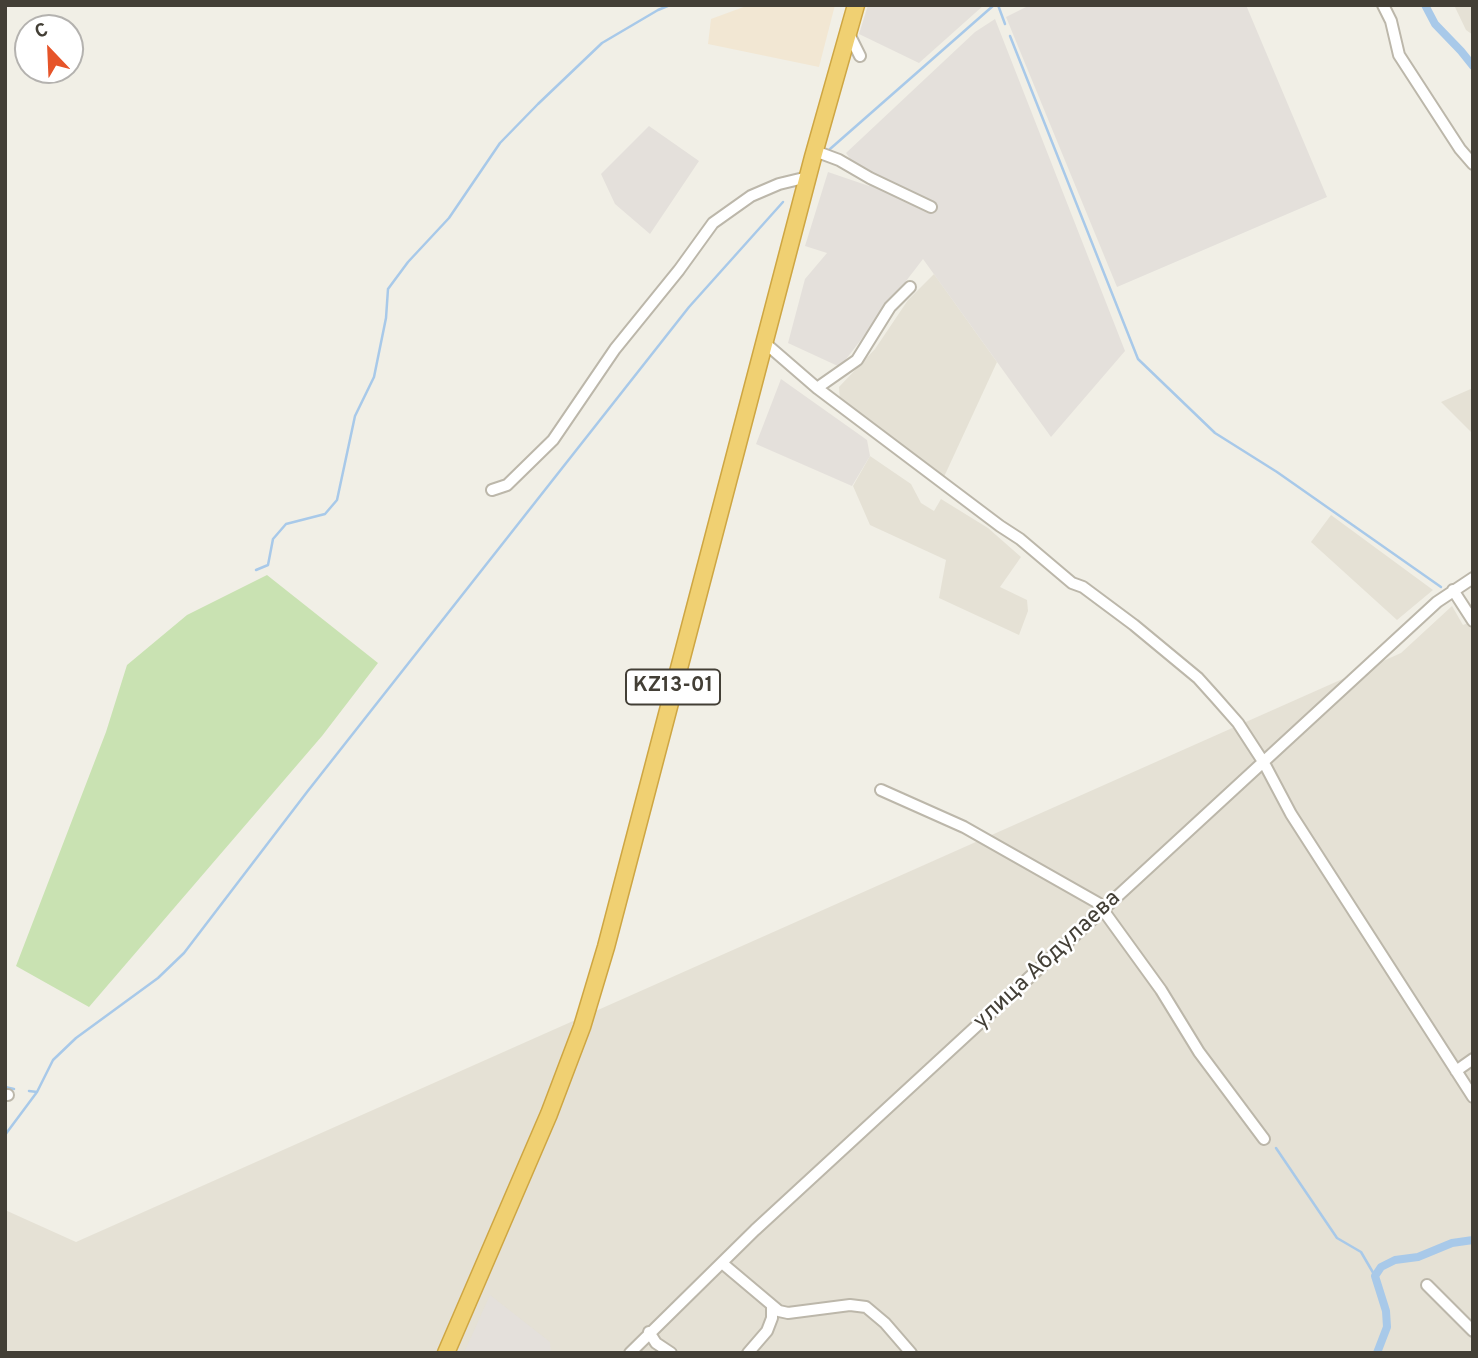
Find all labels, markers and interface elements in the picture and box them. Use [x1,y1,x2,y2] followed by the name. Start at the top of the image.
[14,14,84,84] north arrow
[31,18,52,45] text: С
[626,670,720,704] road number: KZ13-01
[969,886,1127,1036] street label: улица Абдулаева

